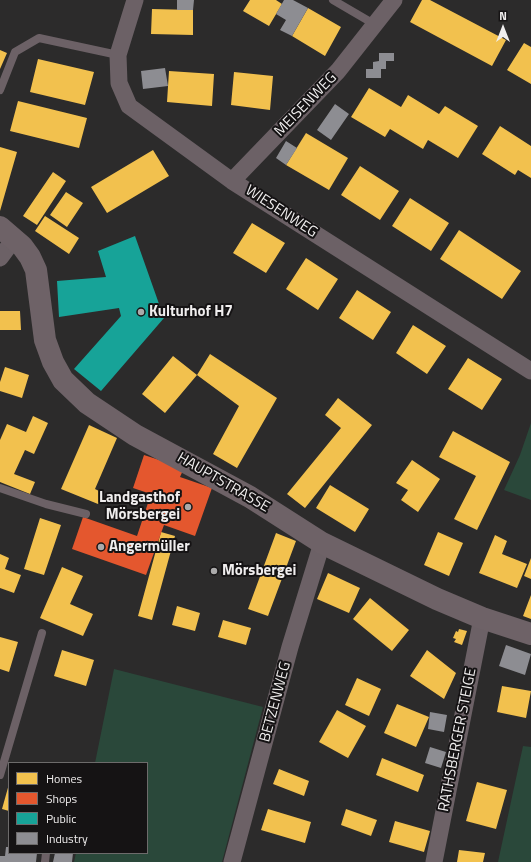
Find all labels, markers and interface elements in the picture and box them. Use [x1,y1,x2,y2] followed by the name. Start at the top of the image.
[483,8,523,48] north arrow
[499,8,507,24] text: N
[271,69,341,141] street label: MEISENWEG
[242,182,320,242] street label: WIESENWEG
[149,303,233,321] place label: Kulturhof H7
[136,307,146,317] marker: Kulturhof H7
[173,449,273,517] street label: HAUPTSTRASSE
[99,489,180,524] place label: Landgasthof Mörsbergei
[183,502,193,512] marker: Landgasthof Mörsbergei
[109,538,190,556] place label: Angermüller
[96,542,106,552] marker: Angermüller
[222,562,296,580] place label: Mörsbergei
[209,566,219,576] marker: Mörsbergei
[257,660,295,744] street label: BETZENWEG
[435,667,481,813] street label: RATHSBERGER STEIGE
[8,762,148,854] legend
[46,769,82,788] text: Homes
[46,789,77,808] text: Shops
[46,809,76,828] text: Public
[46,829,88,848] text: Industry

